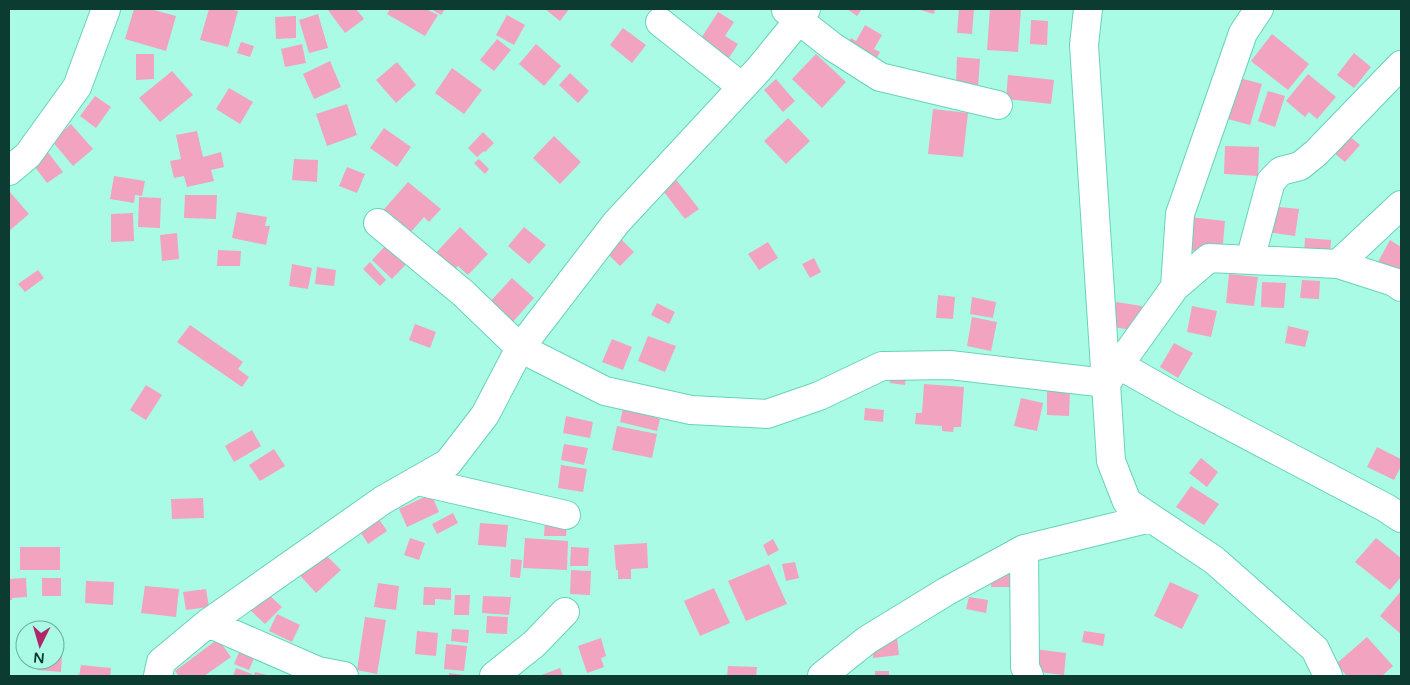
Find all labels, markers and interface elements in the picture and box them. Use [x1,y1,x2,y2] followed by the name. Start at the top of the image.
[15,620,65,670] north arrow
[33,648,45,666] text: N

